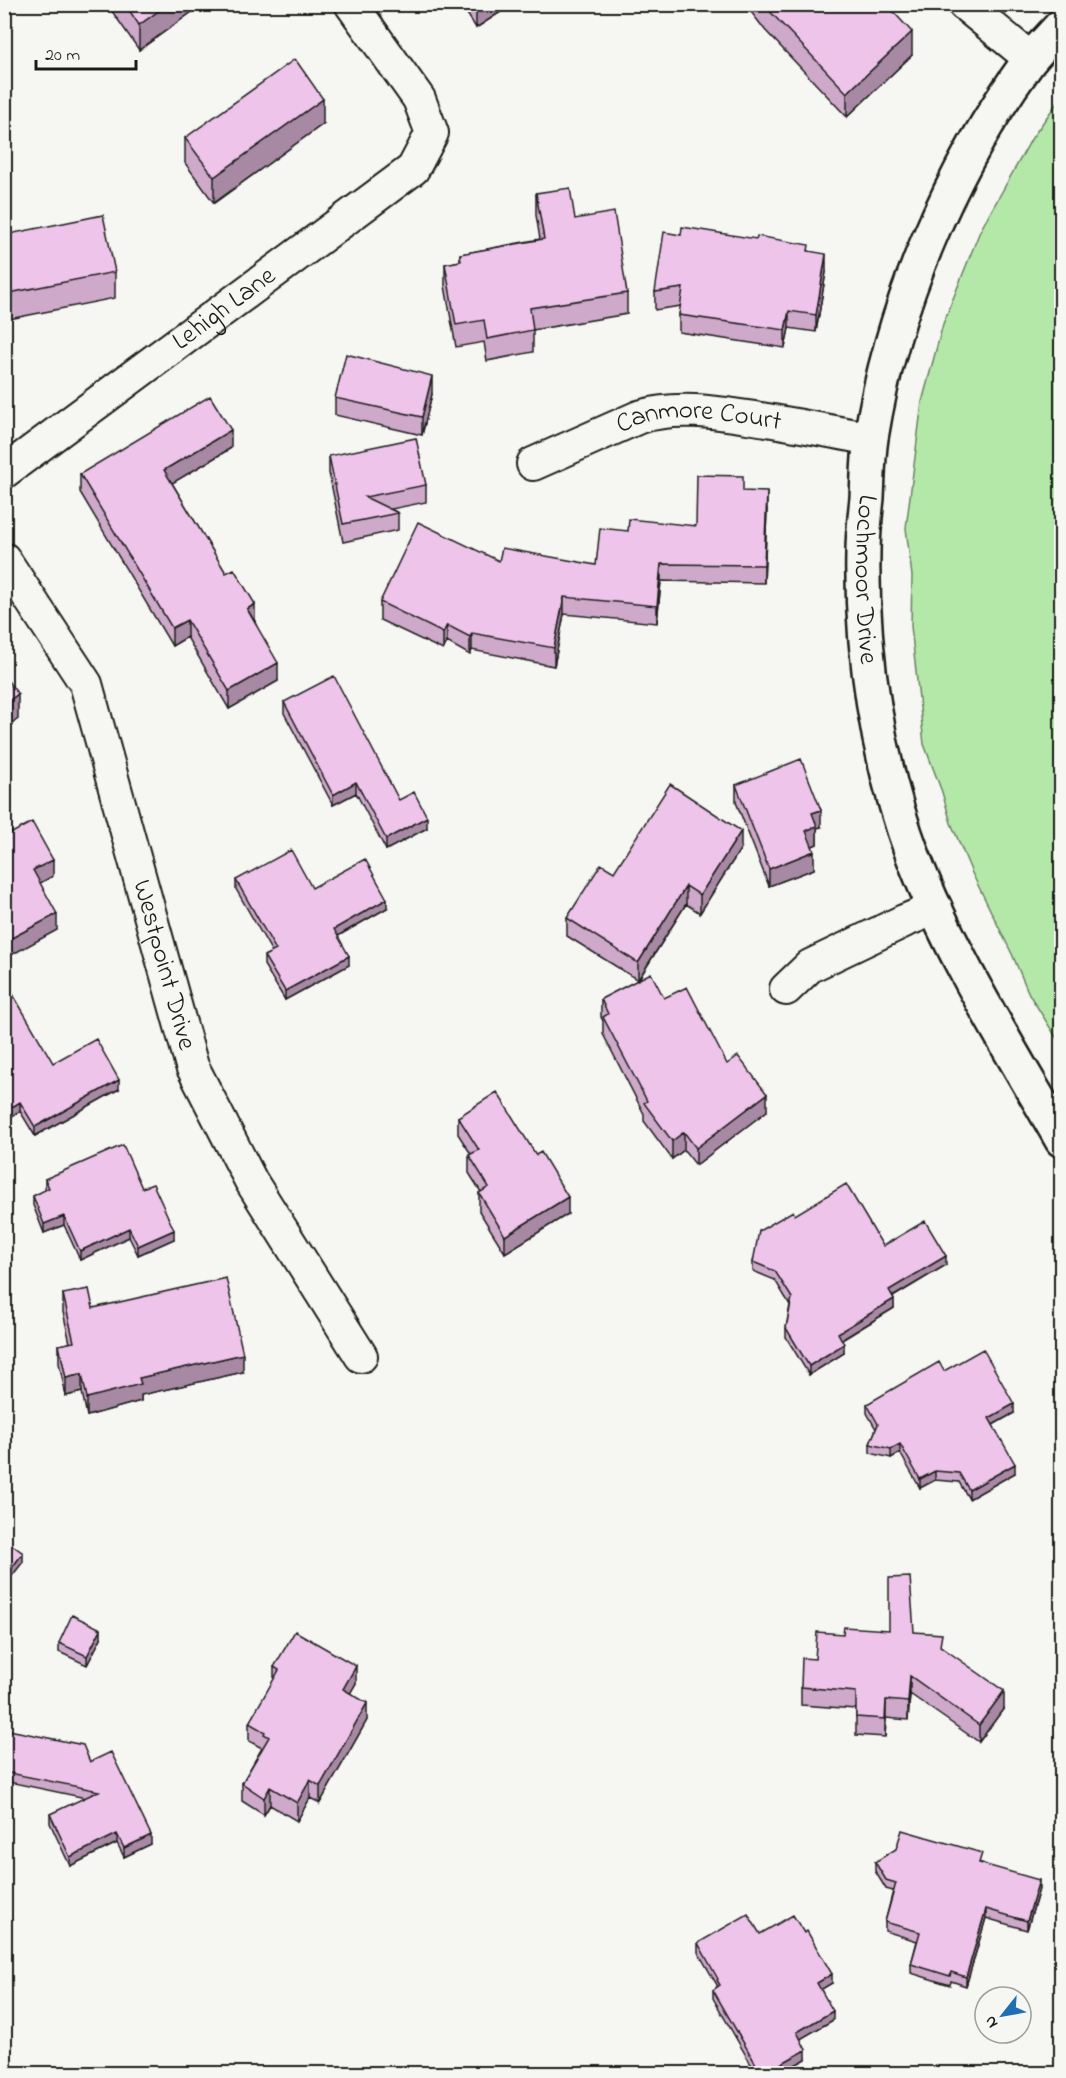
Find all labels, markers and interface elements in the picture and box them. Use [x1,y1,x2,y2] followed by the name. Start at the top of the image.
[36,33,136,71] scale bar
[45,43,80,69] text: 20 m
[164,257,285,360] street label: Lehigh Lane
[610,391,784,444] street label: Canmore Court
[843,493,888,667] street label: Lochmoor Drive
[122,875,206,1055] street label: Westpoint Drive
[973,1985,1033,2045] north arrow
[979,2011,1005,2033] text: N

